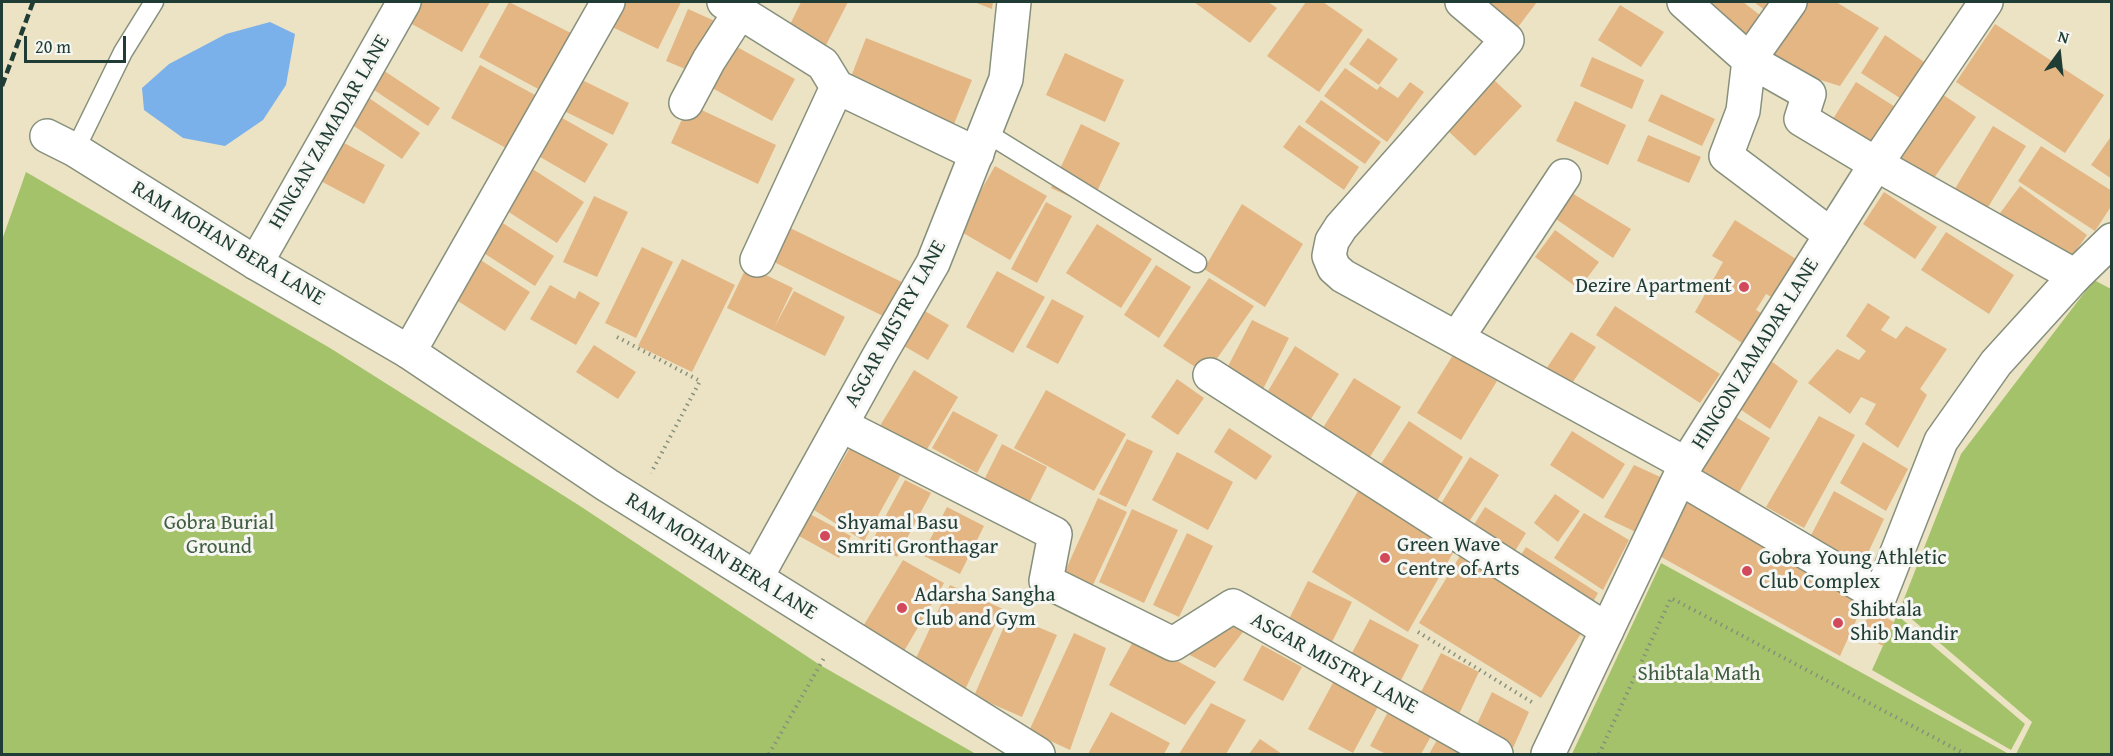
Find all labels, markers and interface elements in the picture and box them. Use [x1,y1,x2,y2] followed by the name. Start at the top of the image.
[27,24,129,62] scale bar
[2029,24,2089,84] north arrow
[2055,24,2072,50] text: N
[264,30,396,234] street label: HINGAN ZAMADAR LANE
[35,33,71,60] text: 20 m
[127,176,329,312] street label: RAM MOHAN BERA LANE
[840,236,952,412] street label: ASGAR MISTRY LANE
[1687,254,1825,454] street label: HINGON ZAMADAR LANE
[1575,274,1732,300] place label: Dezire Apartment
[1737,280,1751,294] marker: Dezire Apartment
[621,488,821,626] street label: RAM MOHAN BERA LANE
[164,511,274,561] park label: Gobra Burial Ground
[837,511,998,561] place label: Shyamal Basu Smriti Gronthagar
[818,529,832,543] marker: Shyamal Basu Smriti Gronthagar
[1397,533,1520,583] place label: Green Wave Centre of Arts
[1759,546,1947,596] place label: Gobra Young Athletic Club Complex
[1378,551,1392,565] marker: Green Wave Centre of Arts
[1740,564,1754,578] marker: Gobra Young Athletic Club Complex
[914,583,1055,633] place label: Adarsha Sangha Club and Gym
[1850,598,1958,648] place label: Shibtala Shib Mandir
[895,601,909,615] marker: Adarsha Sangha Club and Gym
[1246,608,1422,720] street label: ASGAR MISTRY LANE
[1831,616,1845,630] marker: Shibtala Shib Mandir
[1638,662,1760,688] park label: Shibtala Math

